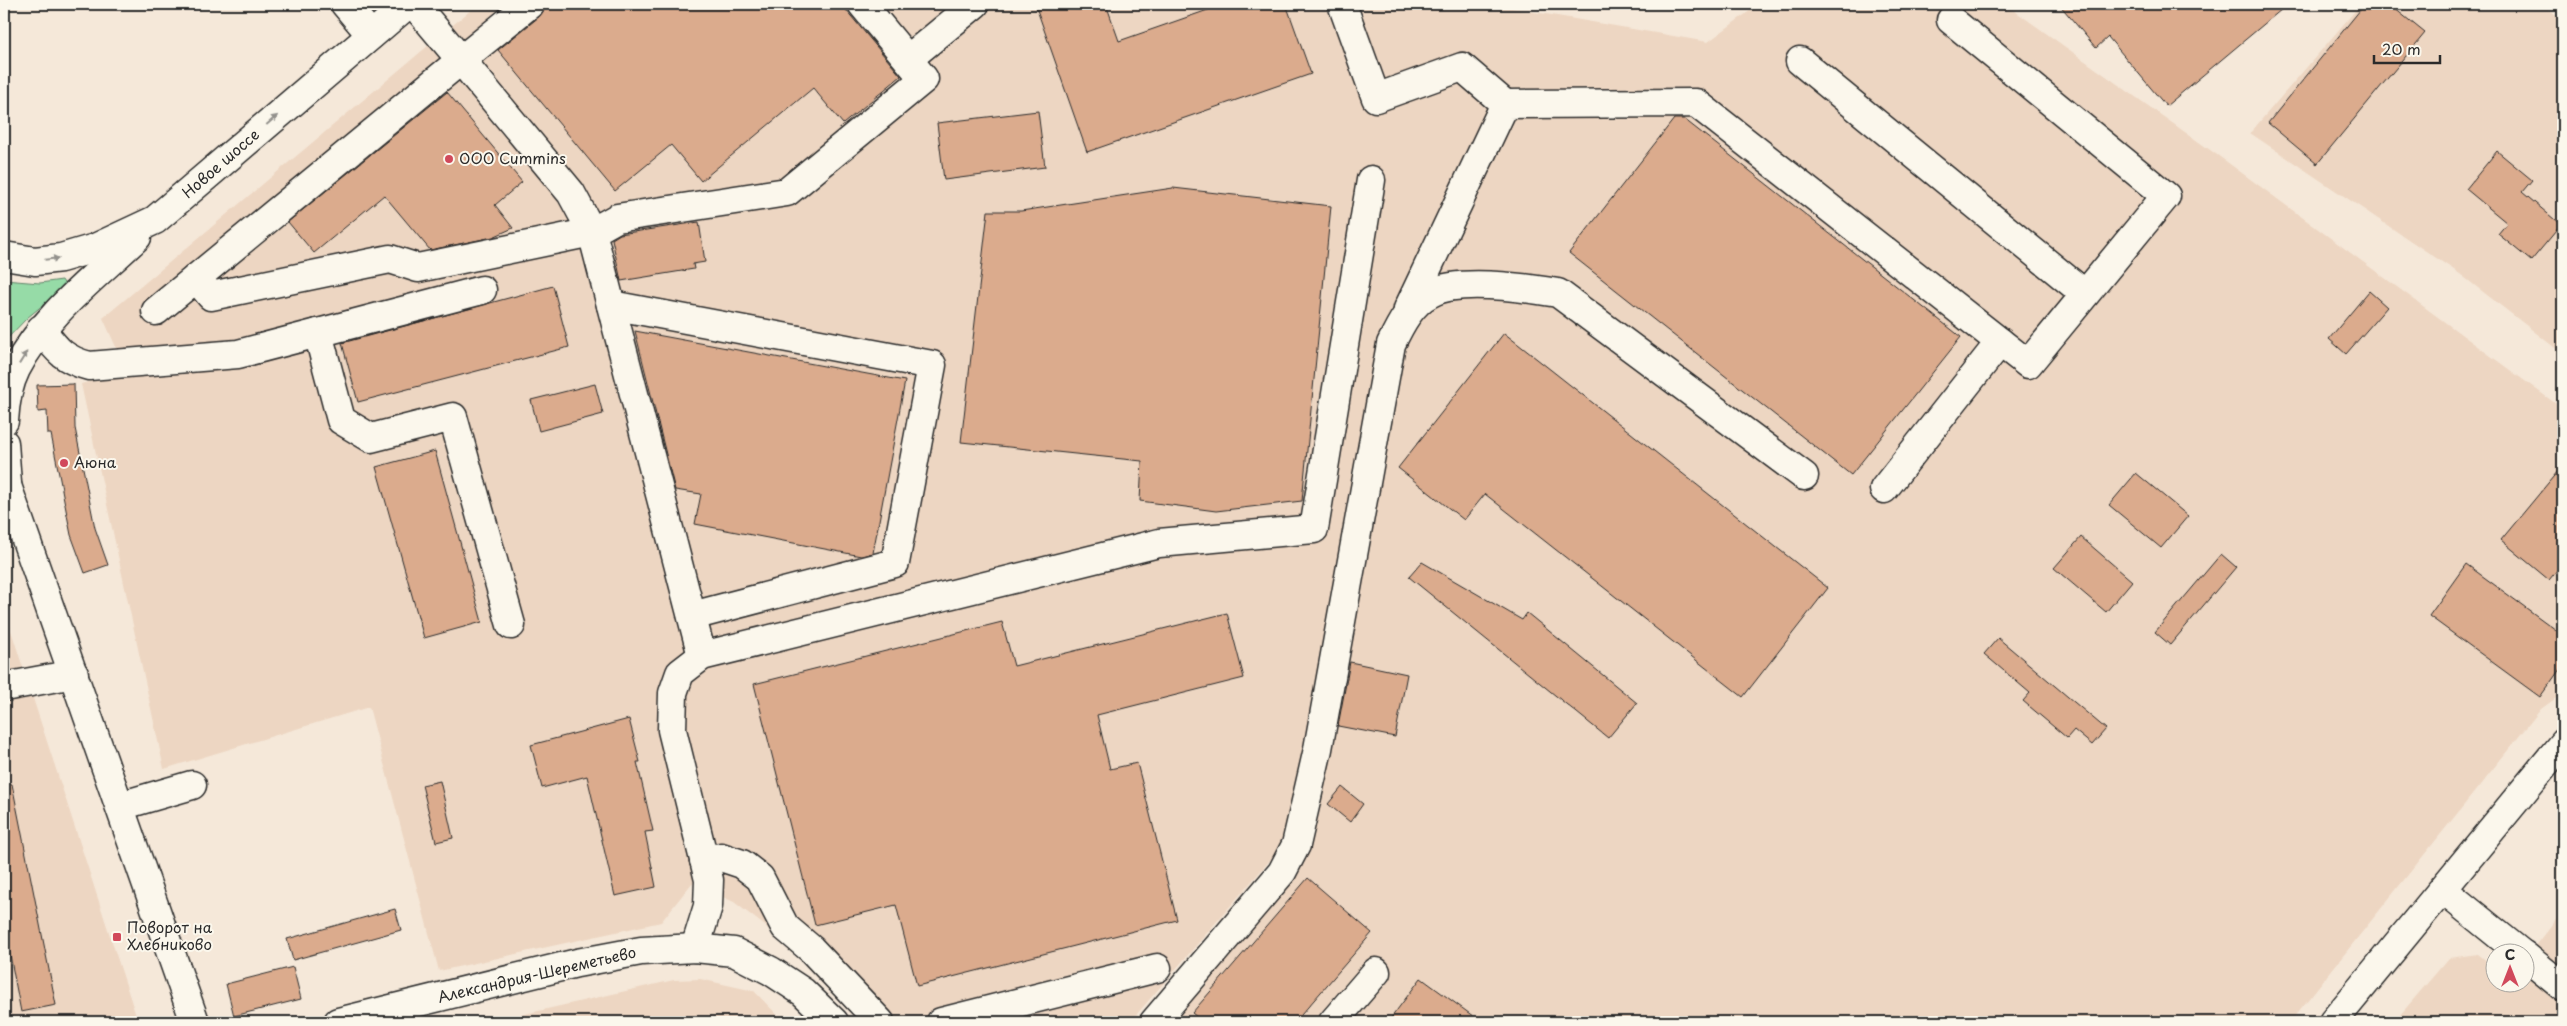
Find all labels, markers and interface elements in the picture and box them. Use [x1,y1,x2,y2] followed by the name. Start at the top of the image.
[2374,32,2441,64] scale bar
[2382,37,2421,60] text: 20 m
[265,115,278,126] one-way arrow
[176,123,264,203] street label: Новое шоссе
[459,146,566,169] place label: OOO Cummins
[443,153,455,165] marker: OOO Cummins
[44,255,60,263] one-way arrow
[18,352,27,365] one-way arrow
[74,450,117,473] place label: Аюна
[58,457,70,469] marker: Аюна
[127,915,213,955] place label: Поворот на Хлебниково
[111,931,123,943] marker: Поворот на Хлебниково
[435,939,638,1008] street label: Александрия-Шереметьево
[2484,944,2534,994] north arrow
[2505,944,2515,965] text: С

